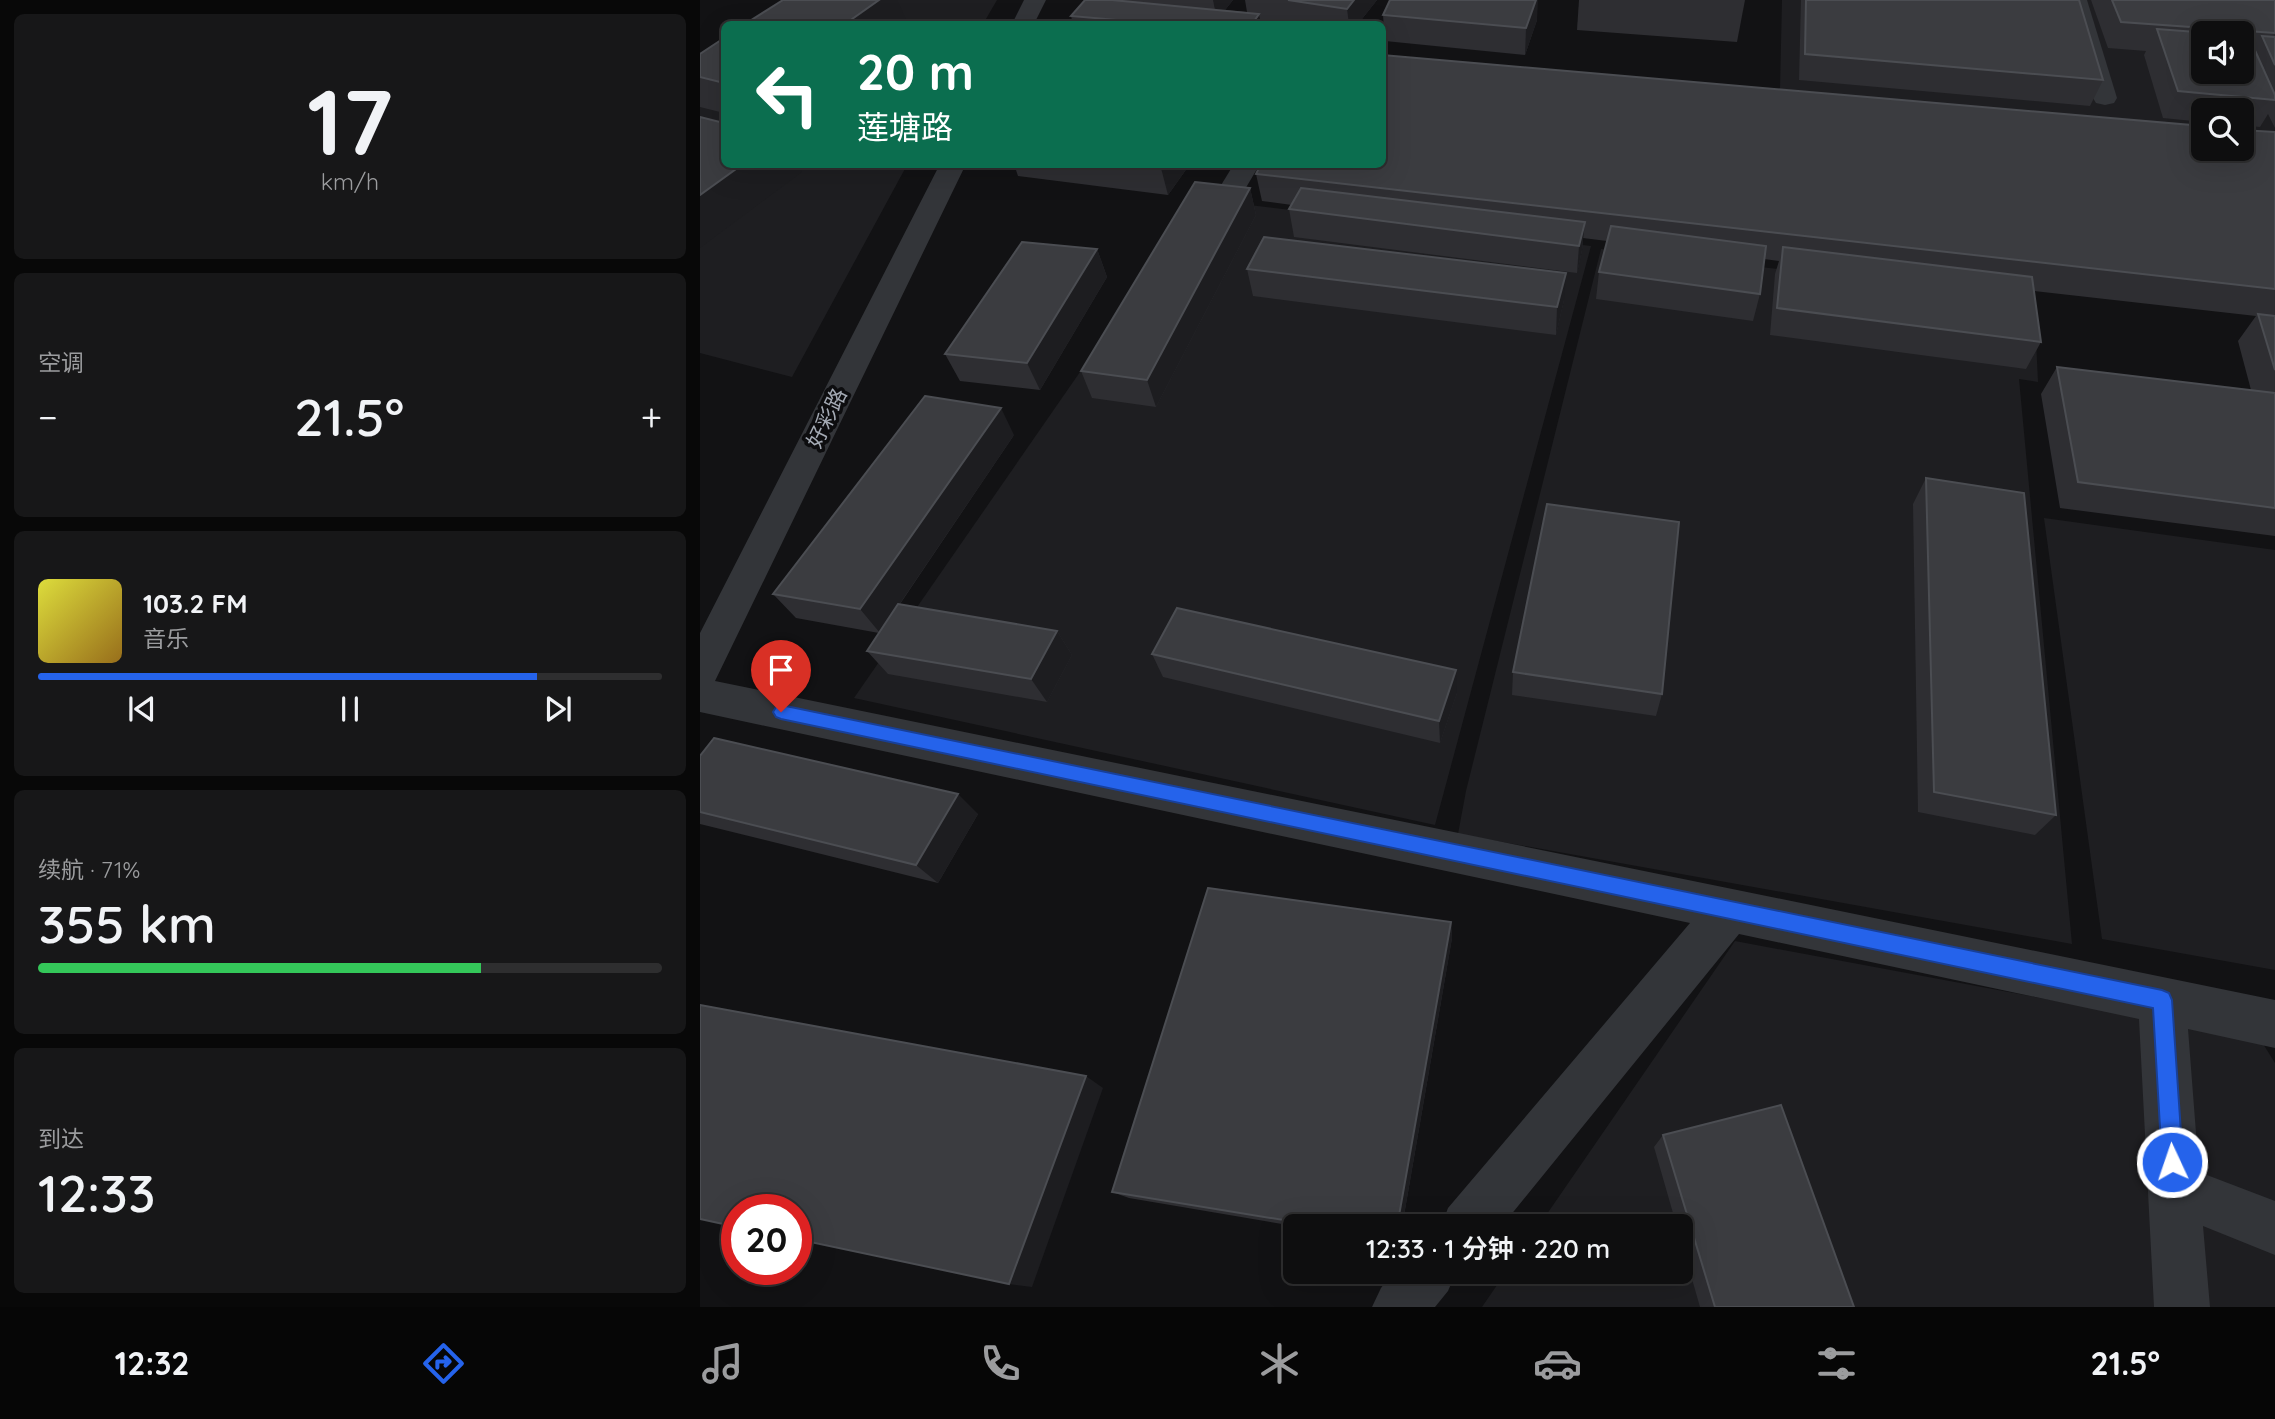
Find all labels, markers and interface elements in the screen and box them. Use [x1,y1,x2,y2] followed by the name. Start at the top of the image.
[2191,21,2254,161] map controls
[2191,21,2254,84] button: sound
[857,41,974,102] text: 20 m
[742,49,833,140] icon: left
[307,64,393,178] text: 17
[2191,98,2254,161] button: search
[857,107,953,147] text: 莲塘路
[321,167,379,196] text: km/h
[38,348,84,377] text: 空调
[294,384,404,449] text: 21.5°
[801,384,852,452] street label: 好彩路
[38,393,58,441] text: −
[641,393,662,441] text: +
[143,587,248,620] text: 103.2 FM
[143,624,189,653] text: 音乐
[751,640,811,712] pin
[762,651,800,689] icon: arrive
[123,690,161,728] icon: previous
[331,690,369,728] icon: pause
[539,690,577,728] icon: next
[38,855,140,884] text: 续航 · 71%
[38,891,216,956] text: 355 km
[38,1124,84,1153] text: 到达
[2135,1125,2209,1199] position arrow
[38,1160,155,1225] text: 12:33
[721,1194,812,1285] speed limit sign: 20
[1366,1232,1610,1265] text: 12:33 · 1 分钟 · 220 m
[419,1339,468,1388] icon: directions
[698,1339,747,1388] icon: music
[976,1339,1025,1388] icon: phone
[1255,1339,1304,1388] icon: climate
[1533,1339,1582,1388] icon: car
[1812,1339,1861,1388] icon: filters
[115,1343,190,1383] text: 12:32
[2091,1343,2160,1383] text: 21.5°

